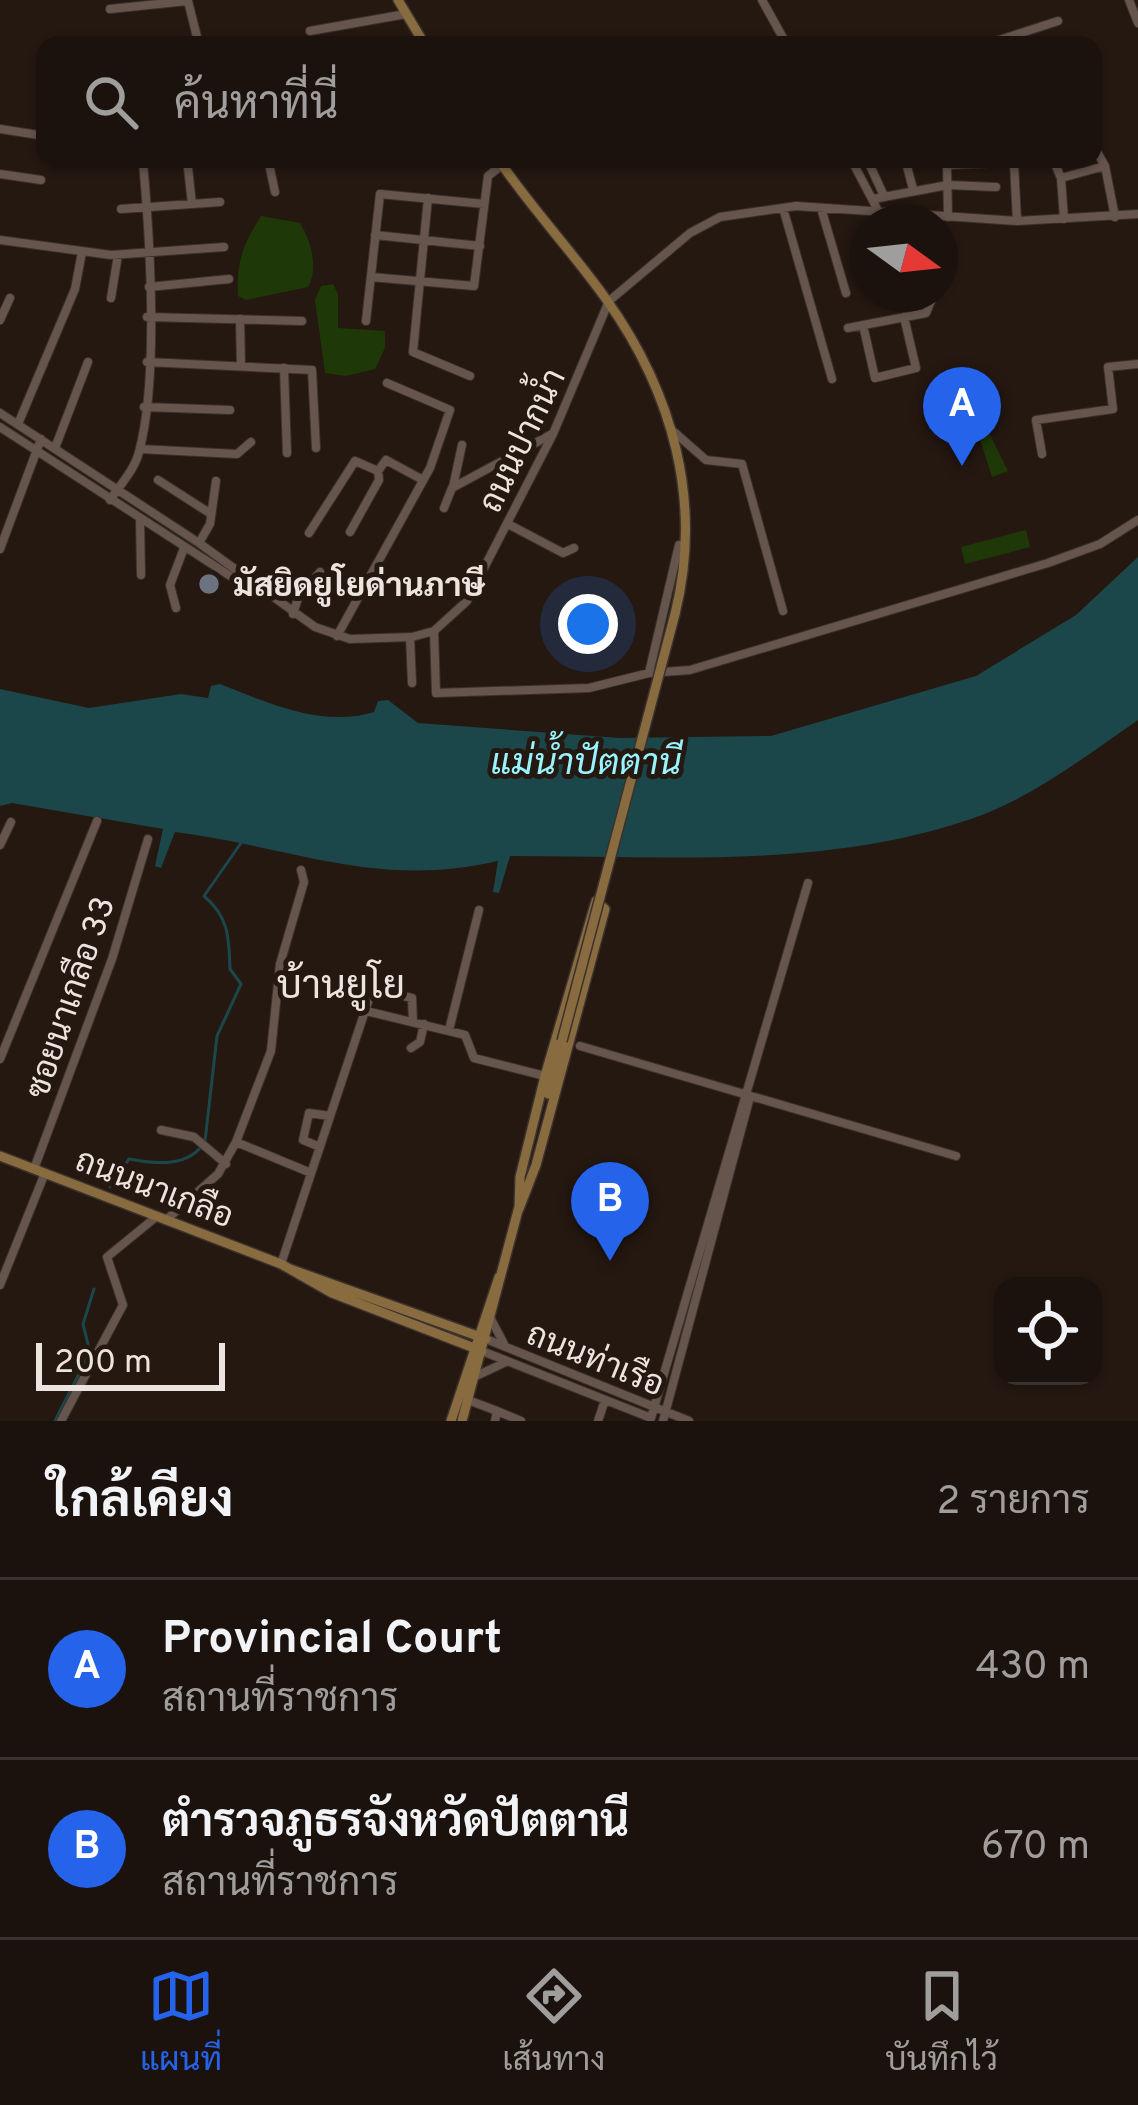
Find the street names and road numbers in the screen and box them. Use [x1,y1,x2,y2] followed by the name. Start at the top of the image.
[462,358,577,521] street label: ถนนปากน้ำ
[17,891,127,1105] street label: ซอยนาเกลือ 33
[69,1140,239,1240] street label: ถนนนาเกลือ
[520,1313,670,1408] street label: ถนนท่าเรือ

